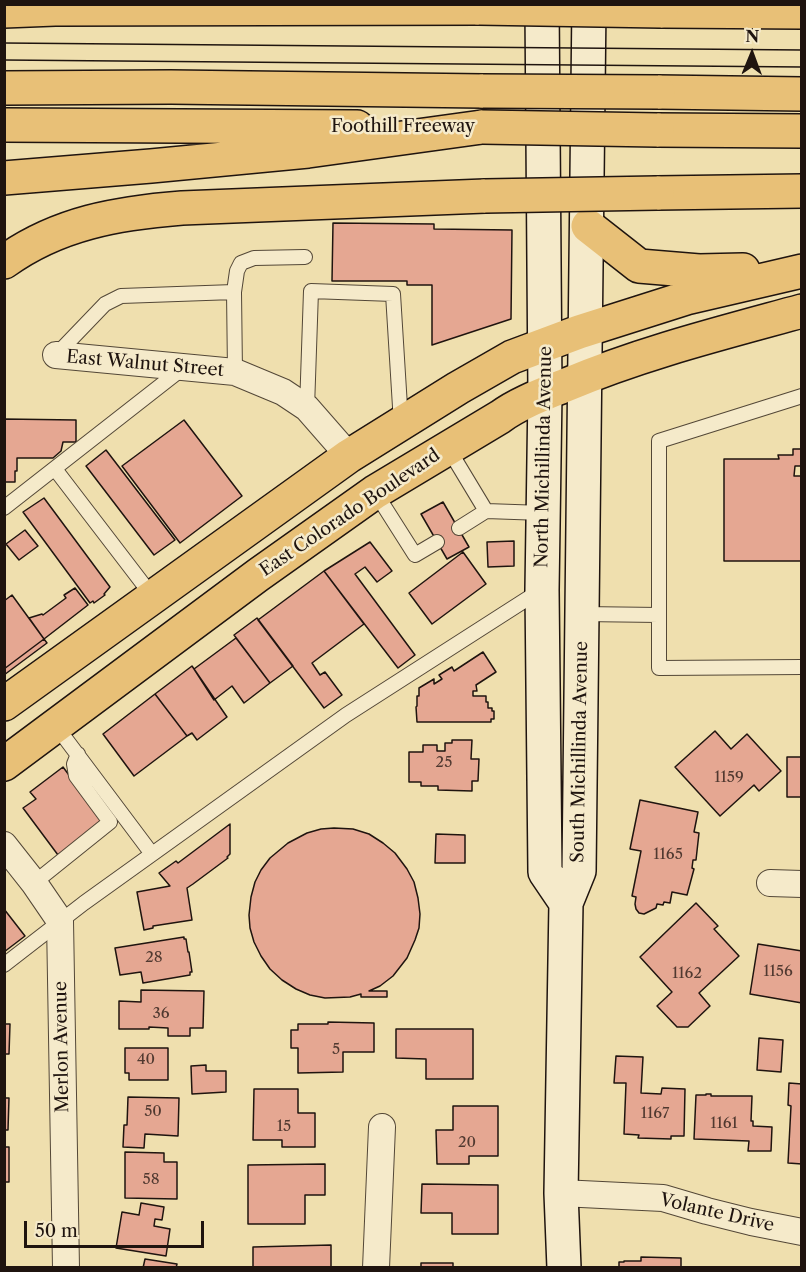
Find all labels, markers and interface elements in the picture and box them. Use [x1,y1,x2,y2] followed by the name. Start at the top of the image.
[722,24,782,84] north arrow
[745,26,759,46] text: N
[331,116,475,138] street label: Foothill Freeway
[65,346,225,382] street label: East Walnut Street
[531,346,557,568] street label: North Michillinda Avenue
[256,445,444,581] street label: East Colorado Boulevard
[567,641,593,863] street label: South Michillinda Avenue
[436,754,452,772] house number: 25
[714,769,744,787] house number: 1159
[653,846,683,864] house number: 1165
[145,949,163,967] house number: 28
[763,963,793,981] house number: 1156
[672,965,702,983] house number: 1162
[50,981,74,1113] street label: Merlon Avenue
[152,1005,170,1023] house number: 36
[332,1041,340,1059] house number: 5
[137,1051,155,1069] house number: 40
[144,1103,162,1121] house number: 50
[641,1105,669,1123] house number: 1167
[710,1115,738,1133] house number: 1161
[277,1118,291,1136] house number: 15
[458,1134,476,1152] house number: 20
[142,1171,160,1189] house number: 58
[658,1189,776,1237] street label: Volante Drive
[27,1209,207,1247] scale bar
[35,1220,78,1242] text: 50 m

